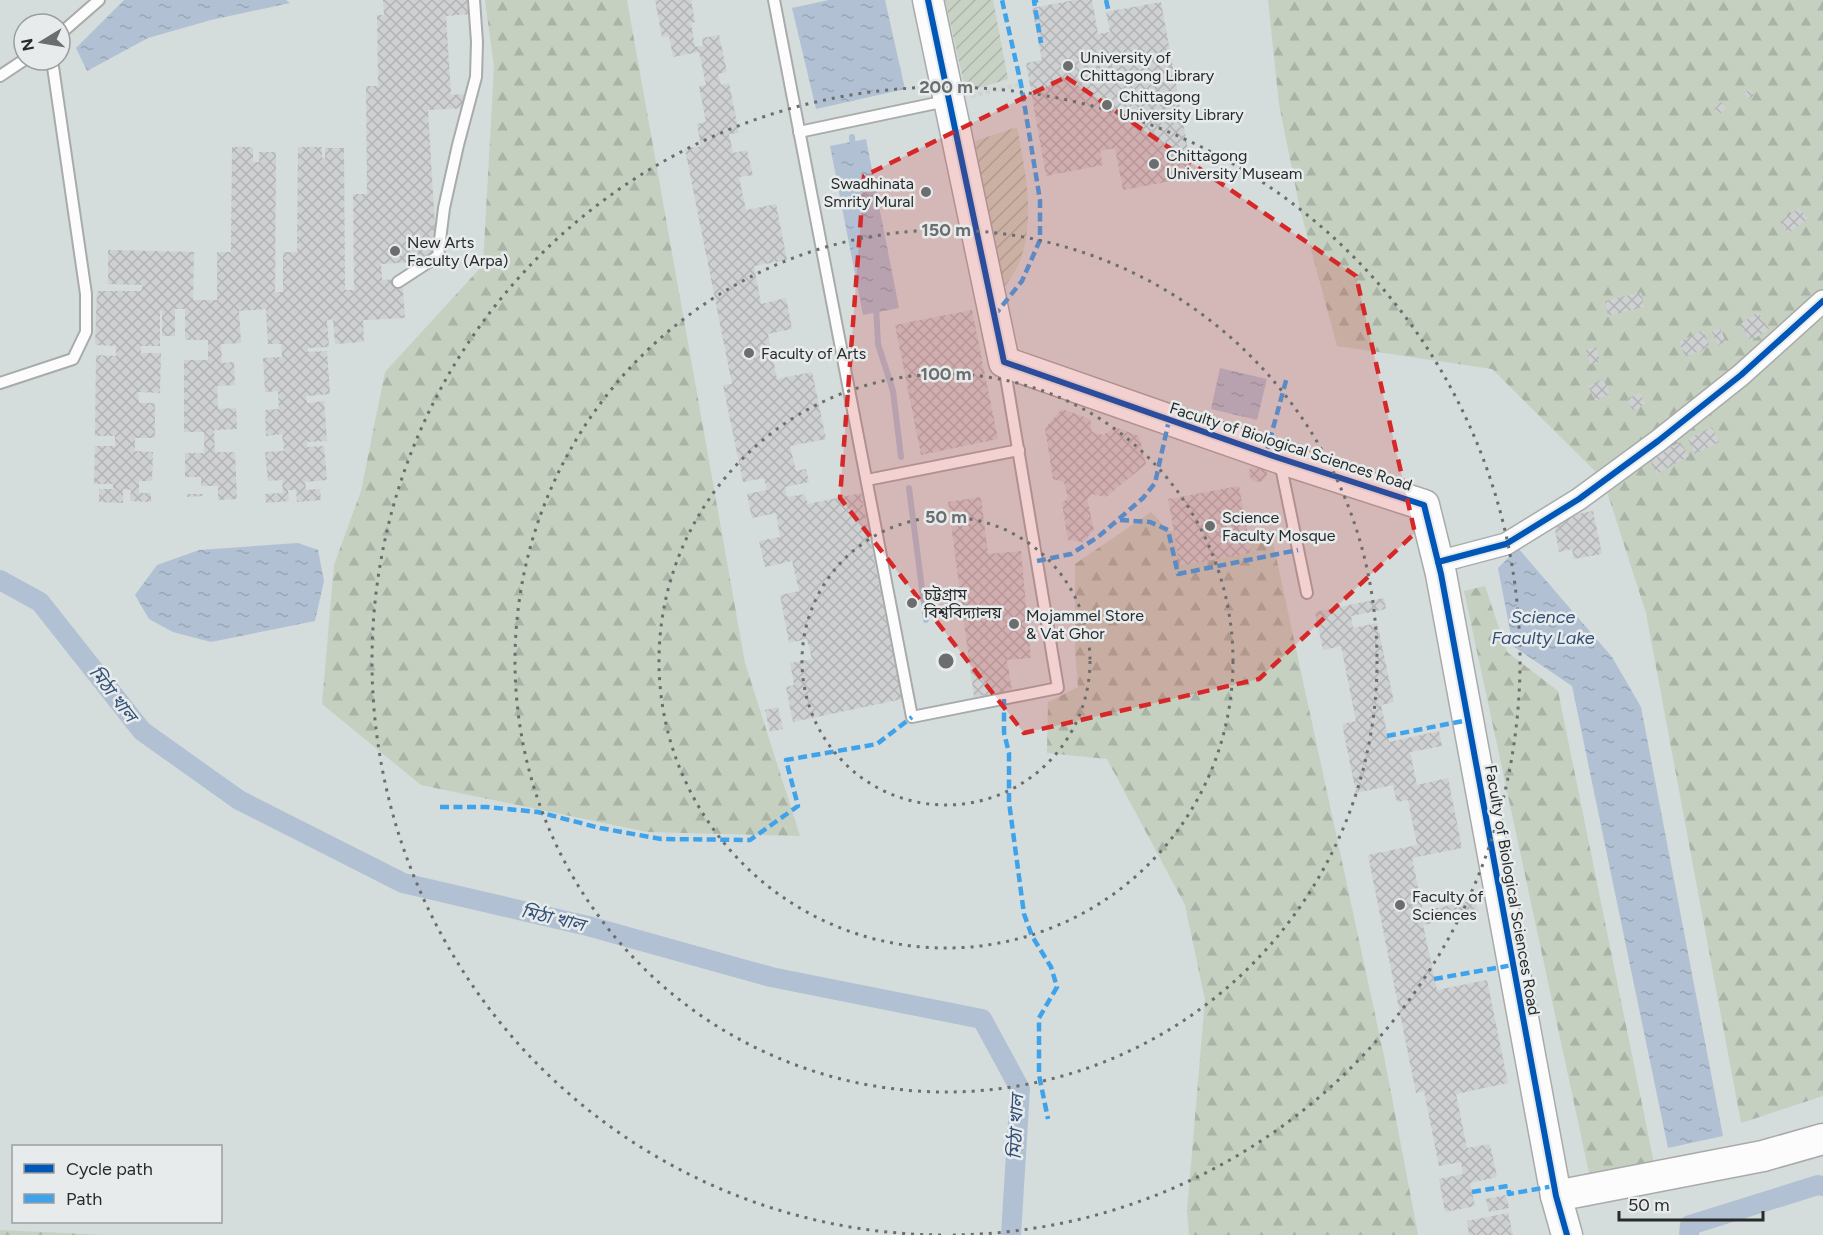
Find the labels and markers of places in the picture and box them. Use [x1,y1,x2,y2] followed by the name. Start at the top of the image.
[1080,48,1215,85] place label: University of Chittagong Library
[1061,59,1075,73] marker: University of Chittagong Library
[1119,87,1244,124] place label: Chittagong University Library
[1100,98,1114,112] marker: Chittagong University Library
[1166,146,1302,183] place label: Chittagong University Museam
[1147,157,1161,171] marker: Chittagong University Museam
[823,174,914,211] place label: Swadhinata Smrity Mural
[919,185,933,199] marker: Swadhinata Smrity Mural
[407,233,508,270] place label: New Arts Faculty (Arpa)
[388,244,402,258] marker: New Arts Faculty (Arpa)
[761,344,866,363] place label: Faculty of Arts
[742,346,756,360] marker: Faculty of Arts
[1222,508,1336,545] place label: Science Faculty Mosque
[1203,519,1217,533] marker: Science Faculty Mosque
[923,585,1003,622] place label: চট্টগ্রাম বিশ্ববিদ্যালয়
[905,596,919,610] marker: চট্টগ্রাম বিশ্ববিদ্যালয়
[1026,606,1144,643] place label: Mojammel Store & Vat Ghor
[1007,617,1021,631] marker: Mojammel Store & Vat Ghor
[936,651,956,671] centre of rings
[1412,887,1484,924] place label: Faculty of Sciences
[1393,898,1407,912] marker: Faculty of Sciences

